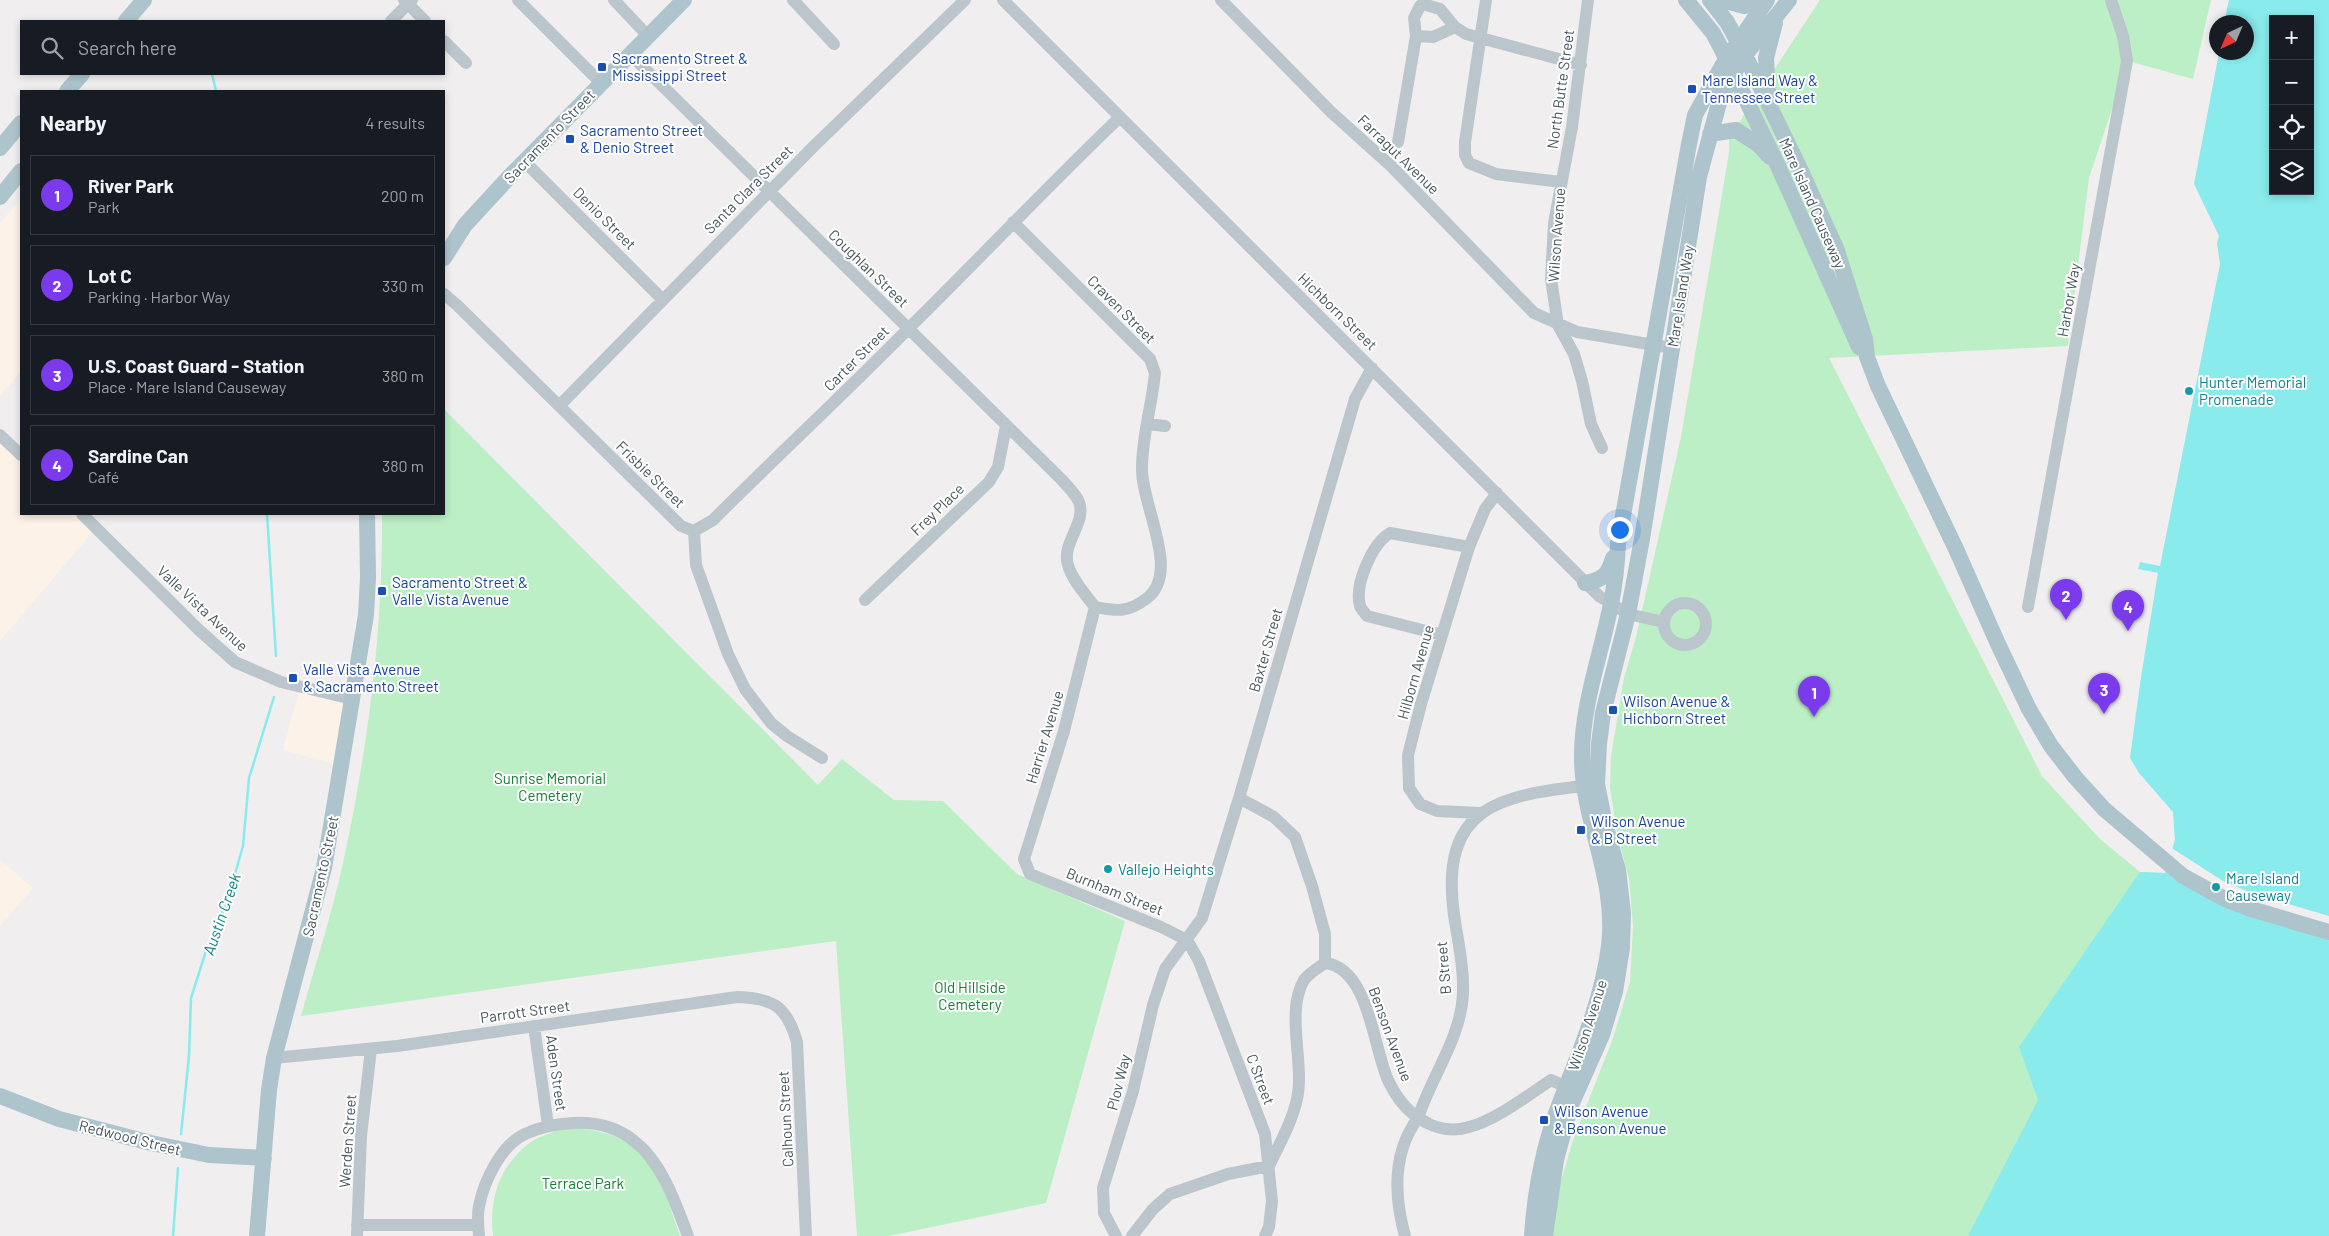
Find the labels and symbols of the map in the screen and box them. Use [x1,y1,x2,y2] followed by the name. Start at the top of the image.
[2209,15,2254,60] north arrow
[1543,28,1577,150] street label: North Butte Street
[612,49,748,84] place label: Sacramento Street & Mississippi Street
[596,61,608,73] marker: Sacramento Street & Mississippi Street
[1702,71,1818,106] place label: Mare Island Way & Tennessee Street
[1686,83,1698,95] marker: Mare Island Way & Tennessee Street
[500,85,598,187] street label: Sacramento Street
[1354,111,1444,197] street label: Farragut Avenue
[580,121,703,156] place label: Sacramento Street & Denio Street
[564,133,576,145] marker: Sacramento Street & Denio Street
[1776,135,1850,271] street label: Mare Island Causeway
[700,141,796,237] street label: Santa Clara Street
[570,183,640,253] street label: Denio Street
[1544,187,1568,283] street label: Wilson Avenue
[825,225,913,311] street label: Coughlan Street
[1663,244,1697,348] street label: Mare Island Way
[2053,262,2083,338] street label: Harbor Way
[1295,269,1381,353] street label: Hichborn Street
[1084,271,1160,347] street label: Craven Street
[820,322,892,394] street label: Carter Street
[2199,373,2306,408] place label: Hunter Memorial Promenade
[2183,385,2195,397] marker: Hunter Memorial Promenade
[613,437,689,511] street label: Frisbie Street
[907,479,967,539] street label: Frey Place
[1607,517,1633,543] your location
[154,561,252,655] street label: Valle Vista Avenue
[392,573,528,608] place label: Sacramento Street & Valle Vista Avenue
[2050,579,2082,620] pin: 2
[376,585,388,597] marker: Sacramento Street & Valle Vista Avenue
[2112,590,2144,631] pin: 4
[1244,606,1286,694] street label: Baxter Street
[1393,623,1437,721] street label: Hilborn Avenue
[303,660,439,695] place label: Valle Vista Avenue & Sacramento Street
[287,672,299,684] marker: Valle Vista Avenue & Sacramento Street
[2088,673,2120,714] pin: 3
[1798,676,1830,717] pin: 1
[1021,688,1067,786] street label: Harrier Avenue
[1623,692,1730,727] place label: Wilson Avenue & Hichborn Street
[1607,704,1619,716] marker: Wilson Avenue & Hichborn Street
[494,769,606,804] park label: Sunrise Memorial Cemetery
[1591,812,1686,847] place label: Wilson Avenue & B Street
[298,814,342,938] street label: Sacramento Street
[1575,824,1587,836] marker: Wilson Avenue & B Street
[1118,860,1214,878] place label: Vallejo Heights
[1064,863,1166,919] street label: Burnham Street
[1102,863,1114,875] marker: Vallejo Heights
[2226,869,2299,904] place label: Mare Island Causeway
[198,870,244,958] water label: Austin Creek
[2210,881,2222,893] marker: Mare Island Causeway
[1432,941,1454,995] street label: B Street
[1564,977,1610,1073] street label: Wilson Avenue
[934,978,1006,1013] park label: Old Hillside Cemetery
[1366,984,1416,1084] street label: Benson Avenue
[479,996,571,1026] street label: Parrott Street
[543,1034,571,1112] street label: Aden Street
[1243,1051,1279,1107] street label: C Street
[1102,1052,1134,1112] street label: Plov Way
[773,1070,797,1168] street label: Calhoun Street
[335,1093,359,1189] street label: Werden Street
[1554,1102,1667,1137] place label: Wilson Avenue & Benson Avenue
[1538,1114,1550,1126] marker: Wilson Avenue & Benson Avenue
[77,1116,183,1158] street label: Redwood Street
[542,1174,625,1192] park label: Terrace Park

